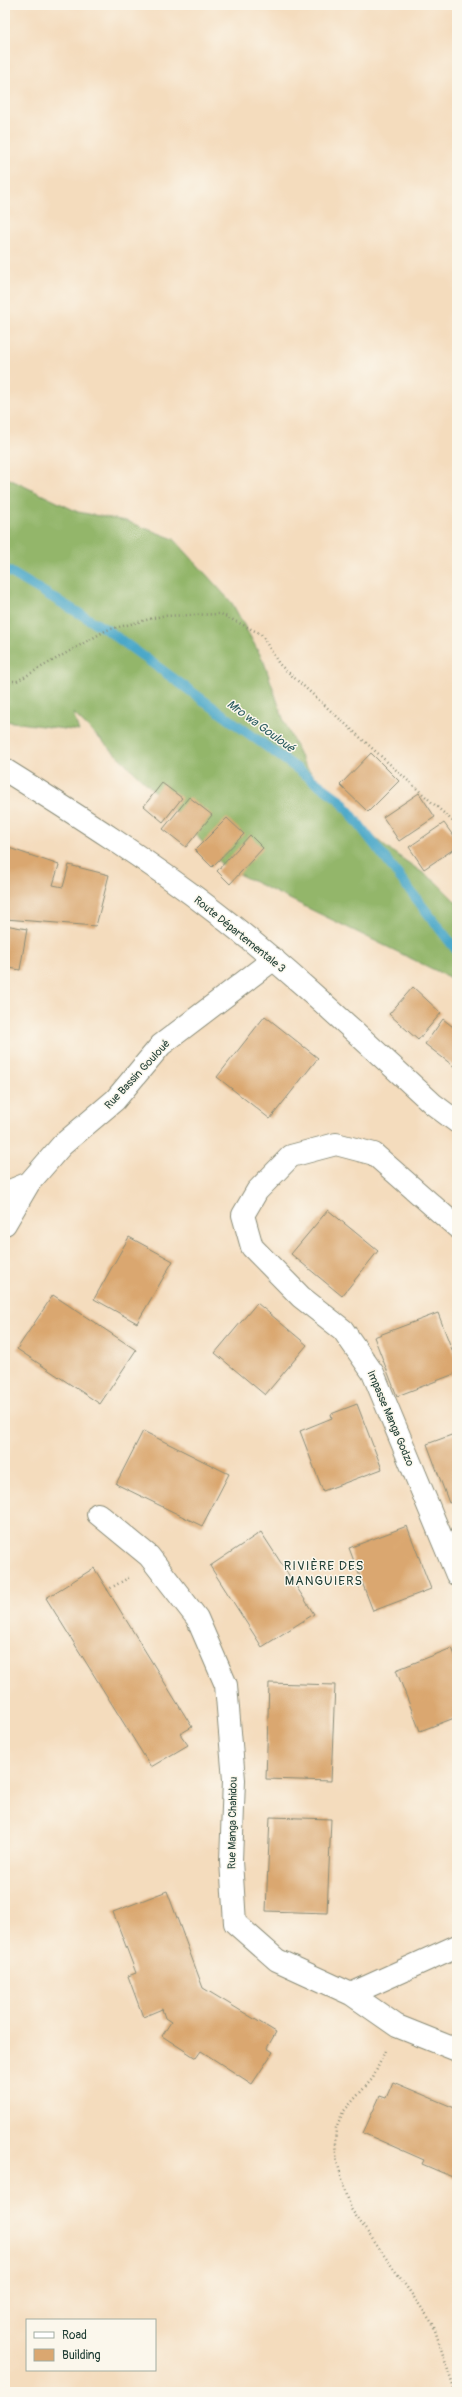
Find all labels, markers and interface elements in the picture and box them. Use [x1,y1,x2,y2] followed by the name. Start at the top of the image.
[224,697,298,756] water label: Mro wa Gouloué
[191,893,288,975] street label: Route Départementale 3
[102,1037,173,1112] street label: Rue Bassin Gouloué
[364,1368,417,1468] street label: Impasse Manga Godzo
[284,1558,364,1589] district label: RIVIÈRE DES MANGUIERS
[225,1777,240,1869] street label: Rue Manga Chahidou
[26,2319,156,2371] legend
[62,2328,87,2343] text: Road
[62,2348,101,2363] text: Building

